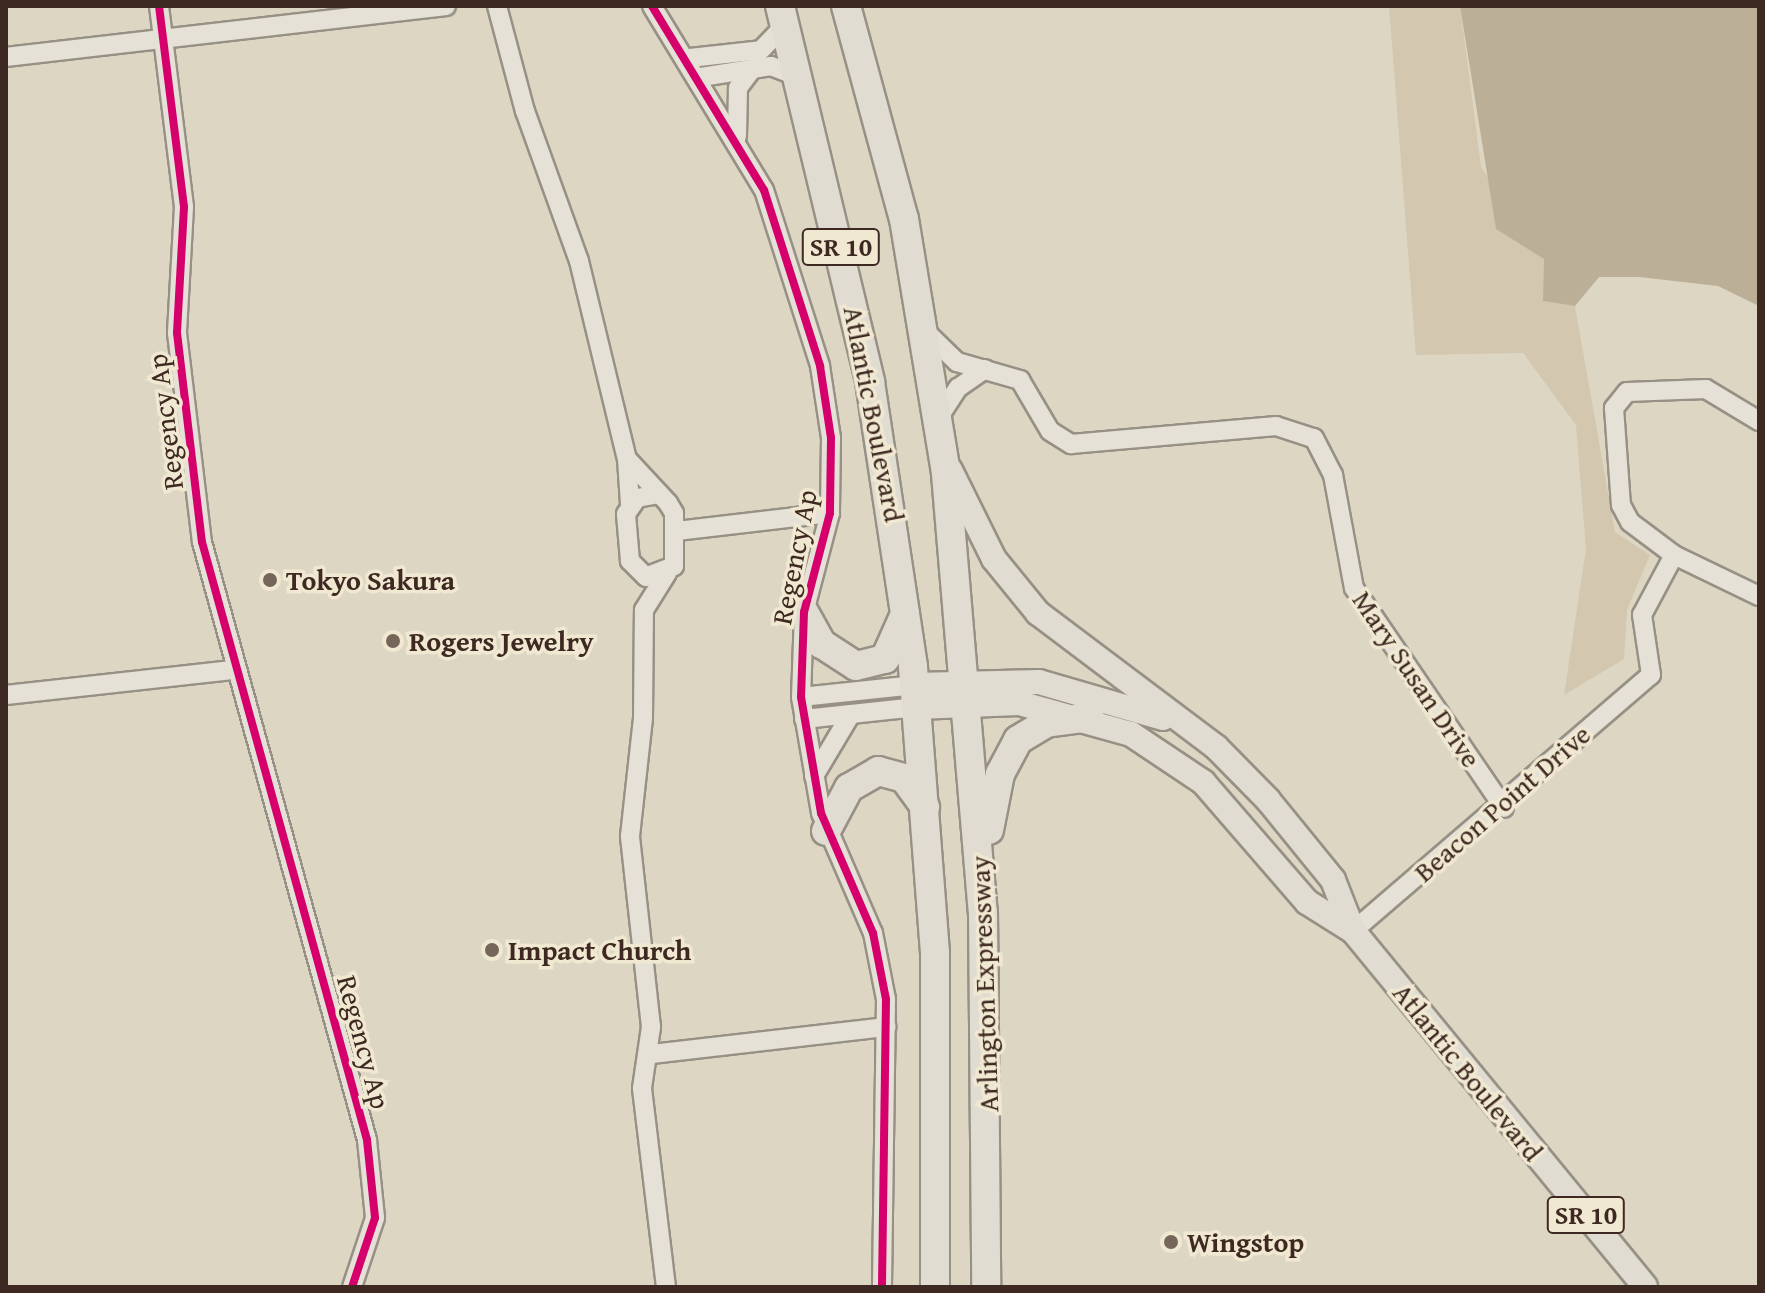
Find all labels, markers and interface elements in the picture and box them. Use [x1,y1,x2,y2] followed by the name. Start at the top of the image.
[801,225,881,269] road number: SR 10
[837,303,911,525] street label: Atlantic Boulevard
[140,352,190,492] street label: Regency Ap
[764,487,824,627] street label: Regency Ap
[286,563,455,597] place label: Tokyo Sakura
[261,571,279,589] marker: Tokyo Sakura
[1346,584,1488,774] street label: Mary Susan Drive
[409,624,593,658] place label: Rogers Jewelry
[384,632,402,650] marker: Rogers Jewelry
[1407,717,1597,889] street label: Beacon Point Drive
[963,855,1005,1113] street label: Arlington Expressway
[508,933,691,967] place label: Impact Church
[483,941,501,959] marker: Impact Church
[330,972,398,1112] street label: Regency Ap
[1386,976,1550,1168] street label: Atlantic Boulevard
[1546,1193,1626,1237] road number: SR 10
[1187,1225,1304,1259] place label: Wingstop
[1162,1233,1180,1251] marker: Wingstop

